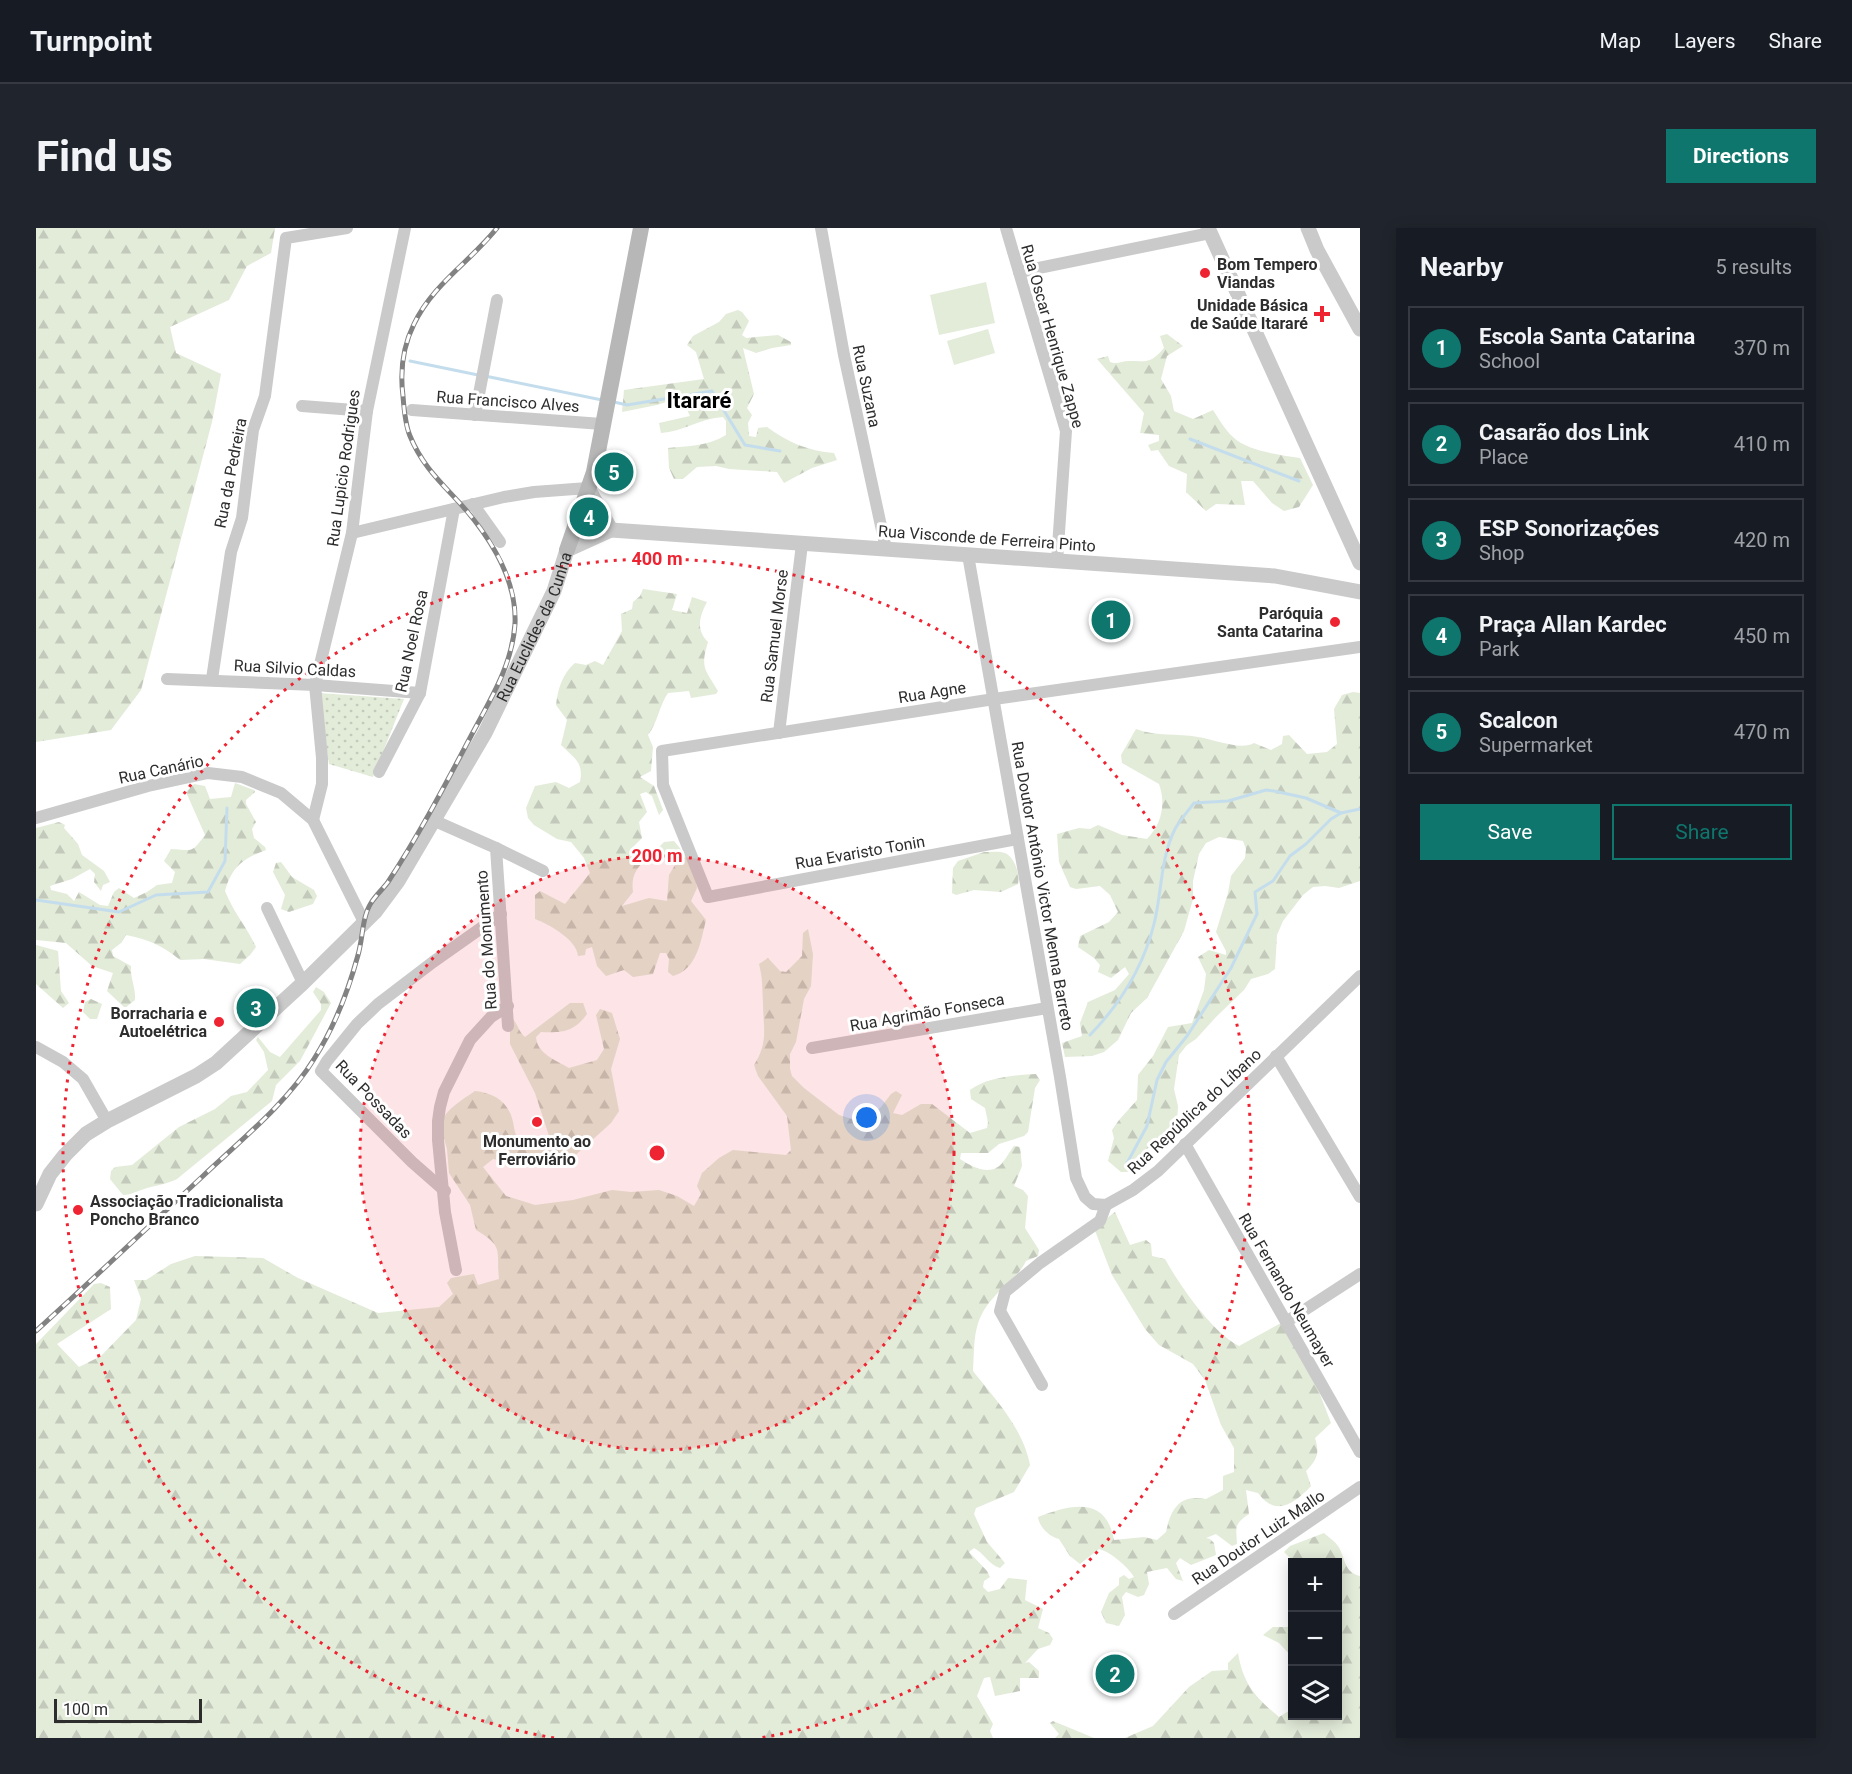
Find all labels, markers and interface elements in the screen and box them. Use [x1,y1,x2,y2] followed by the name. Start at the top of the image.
[30,25,152,58] text: Turnpoint
[1599,29,1641,53] text: Map
[1674,29,1735,53] text: Layers
[1768,29,1822,53] text: Share
[1666,129,1816,183] button: Directions
[36,132,173,181] text: Find us
[1017,242,1088,430] street label: Rua Oscar Henrique Zappe
[1420,252,1503,282] text: Nearby
[1217,255,1318,292] place label: Bom Tempero Viandas
[1716,255,1792,279] text: 5 results
[1198,266,1212,280] marker: Bom Tempero Viandas
[1190,296,1308,333] place label: Unidade Básica de Saúde Itararé
[1313,305,1331,323] marker: Unidade Básica de Saúde Itararé
[1479,324,1695,349] text: Escola Santa Catarina
[1436,336,1447,360] text: 1
[1734,336,1790,360] text: 370 m
[849,343,885,429] street label: Rua Suzana
[1479,349,1540,373] text: School
[436,387,580,416] street label: Rua Francisco Alves
[323,388,364,548] street label: Rua Lupicio Rodrigues
[667,388,732,413] district label: Itararé
[210,416,251,530] street label: Rua da Pedreira
[1479,420,1649,445] text: Casarão dos Link
[1436,432,1447,456] text: 2
[1734,432,1790,456] text: 410 m
[1479,445,1528,469] text: Place
[594,450,634,494] pin: 5
[570,494,608,540] pin: 4
[1479,516,1659,541] text: ESP Sonorizações
[878,521,1096,556] street label: Rua Visconde de Ferreira Pinto
[1436,528,1447,552] text: 3
[1734,528,1790,552] text: 420 m
[1479,541,1525,565] text: Shop
[631,548,683,569] text: 400 m
[493,550,576,705] street label: Rua Euclides da Cunha
[757,568,792,704] street label: Rua Samuel Morse
[391,588,432,694] street label: Rua Noel Rosa
[1092,598,1130,642] pin: 1
[1217,604,1323,641] place label: Paróquia Santa Catarina
[1479,612,1667,637] text: Praça Allan Kardec
[1328,615,1342,629] marker: Paróquia Santa Catarina
[1436,624,1447,648] text: 4
[1734,624,1790,648] text: 450 m
[1479,637,1519,661] text: Park
[233,656,357,681] street label: Rua Silvio Caldas
[897,678,967,707] street label: Rua Agne
[1479,708,1558,733] text: Scalcon
[1436,720,1447,744] text: 5
[1734,720,1790,744] text: 470 m
[1479,733,1593,757] text: Supermarket
[1008,740,1077,1032] street label: Rua Doutor Antônio Victor Menna Barreto
[117,751,205,788] street label: Rua Canário
[1420,804,1600,860] button: Save
[1612,804,1792,860] button: Share
[794,832,926,873] street label: Rua Evaristo Tonin
[631,845,683,866] text: 200 m
[472,870,501,1010] street label: Rua do Monumento
[236,986,276,1030] pin: 3
[848,990,1006,1035] street label: Rua Agrimão Fonseca
[111,1004,207,1041] place label: Borracharia e Autoelétrica
[212,1015,226,1029] marker: Borracharia e Autoelétrica
[1124,1045,1265,1178] street label: Rua República do Líbano
[331,1056,416,1143] street label: Rua Possadas
[852,1103,881,1132] your location
[530,1115,544,1129] marker: Monumento ao Ferroviário
[483,1132,591,1169] place label: Monumento ao Ferroviário
[647,1143,667,1163] centre of rings
[90,1192,284,1229] place label: Associação Tradicionalista Poncho Branco
[71,1203,85,1217] marker: Associação Tradicionalista Poncho Branco
[1235,1210,1339,1371] street label: Rua Fernando Neumayer
[1188,1486,1328,1589] street label: Rua Doutor Luiz Mallo
[1288,1558,1342,1720] map controls
[1288,1558,1342,1612] button: +
[1288,1612,1342,1666] button: −
[1096,1652,1134,1696] pin: 2
[1288,1666,1342,1720] button: layers
[54,1696,202,1724] scale bar
[63,1700,108,1719] text: 100 m

